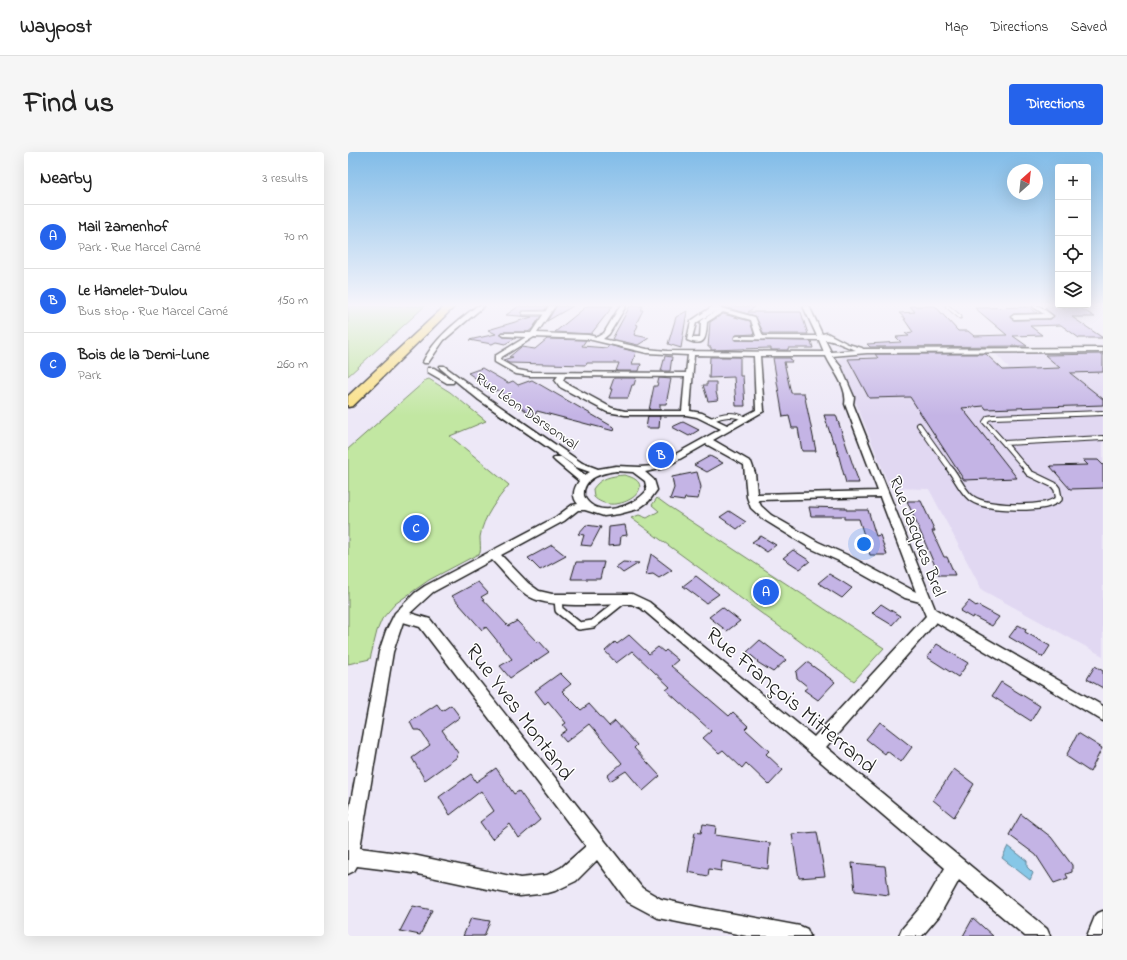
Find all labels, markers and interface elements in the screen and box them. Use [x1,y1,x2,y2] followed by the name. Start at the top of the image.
[20,14,92,41] text: Waypost
[945,17,968,38] text: Map
[990,17,1048,38] text: Directions
[1070,17,1107,38] text: Saved
[24,84,114,125] text: Find us
[1009,84,1103,125] button: Directions
[1007,164,1043,200] north arrow
[1055,164,1091,308] map controls
[1055,164,1091,200] button: +
[40,166,92,191] text: Nearby
[262,169,308,188] text: 3 results
[1055,200,1091,236] button: −
[78,216,168,238] text: Mail Zamenhof
[49,227,57,246] text: A
[284,227,308,246] text: 70 m
[1055,236,1091,272] button: locate
[78,238,201,257] text: Park · Rue Marcel Carné
[1055,272,1091,308] button: layers
[78,280,188,302] text: Le Hamelet-Dulou
[49,291,57,310] text: B
[277,291,308,310] text: 150 m
[78,302,228,321] text: Bus stop · Rue Marcel Carné
[78,344,209,366] text: Bois de la Demi-Lune
[49,355,57,374] text: C
[277,355,308,374] text: 260 m
[78,366,102,385] text: Park
[470,368,583,456] street label: Rue Léon Darsonval
[648,440,674,470] pin: B
[881,473,951,601] street label: Rue Jacques Brel
[403,513,429,543] pin: C
[854,534,874,554] your location
[753,577,779,607] pin: A
[698,620,883,783] street label: Rue François Mitterrand
[456,638,581,788] street label: Rue Yves Montand

